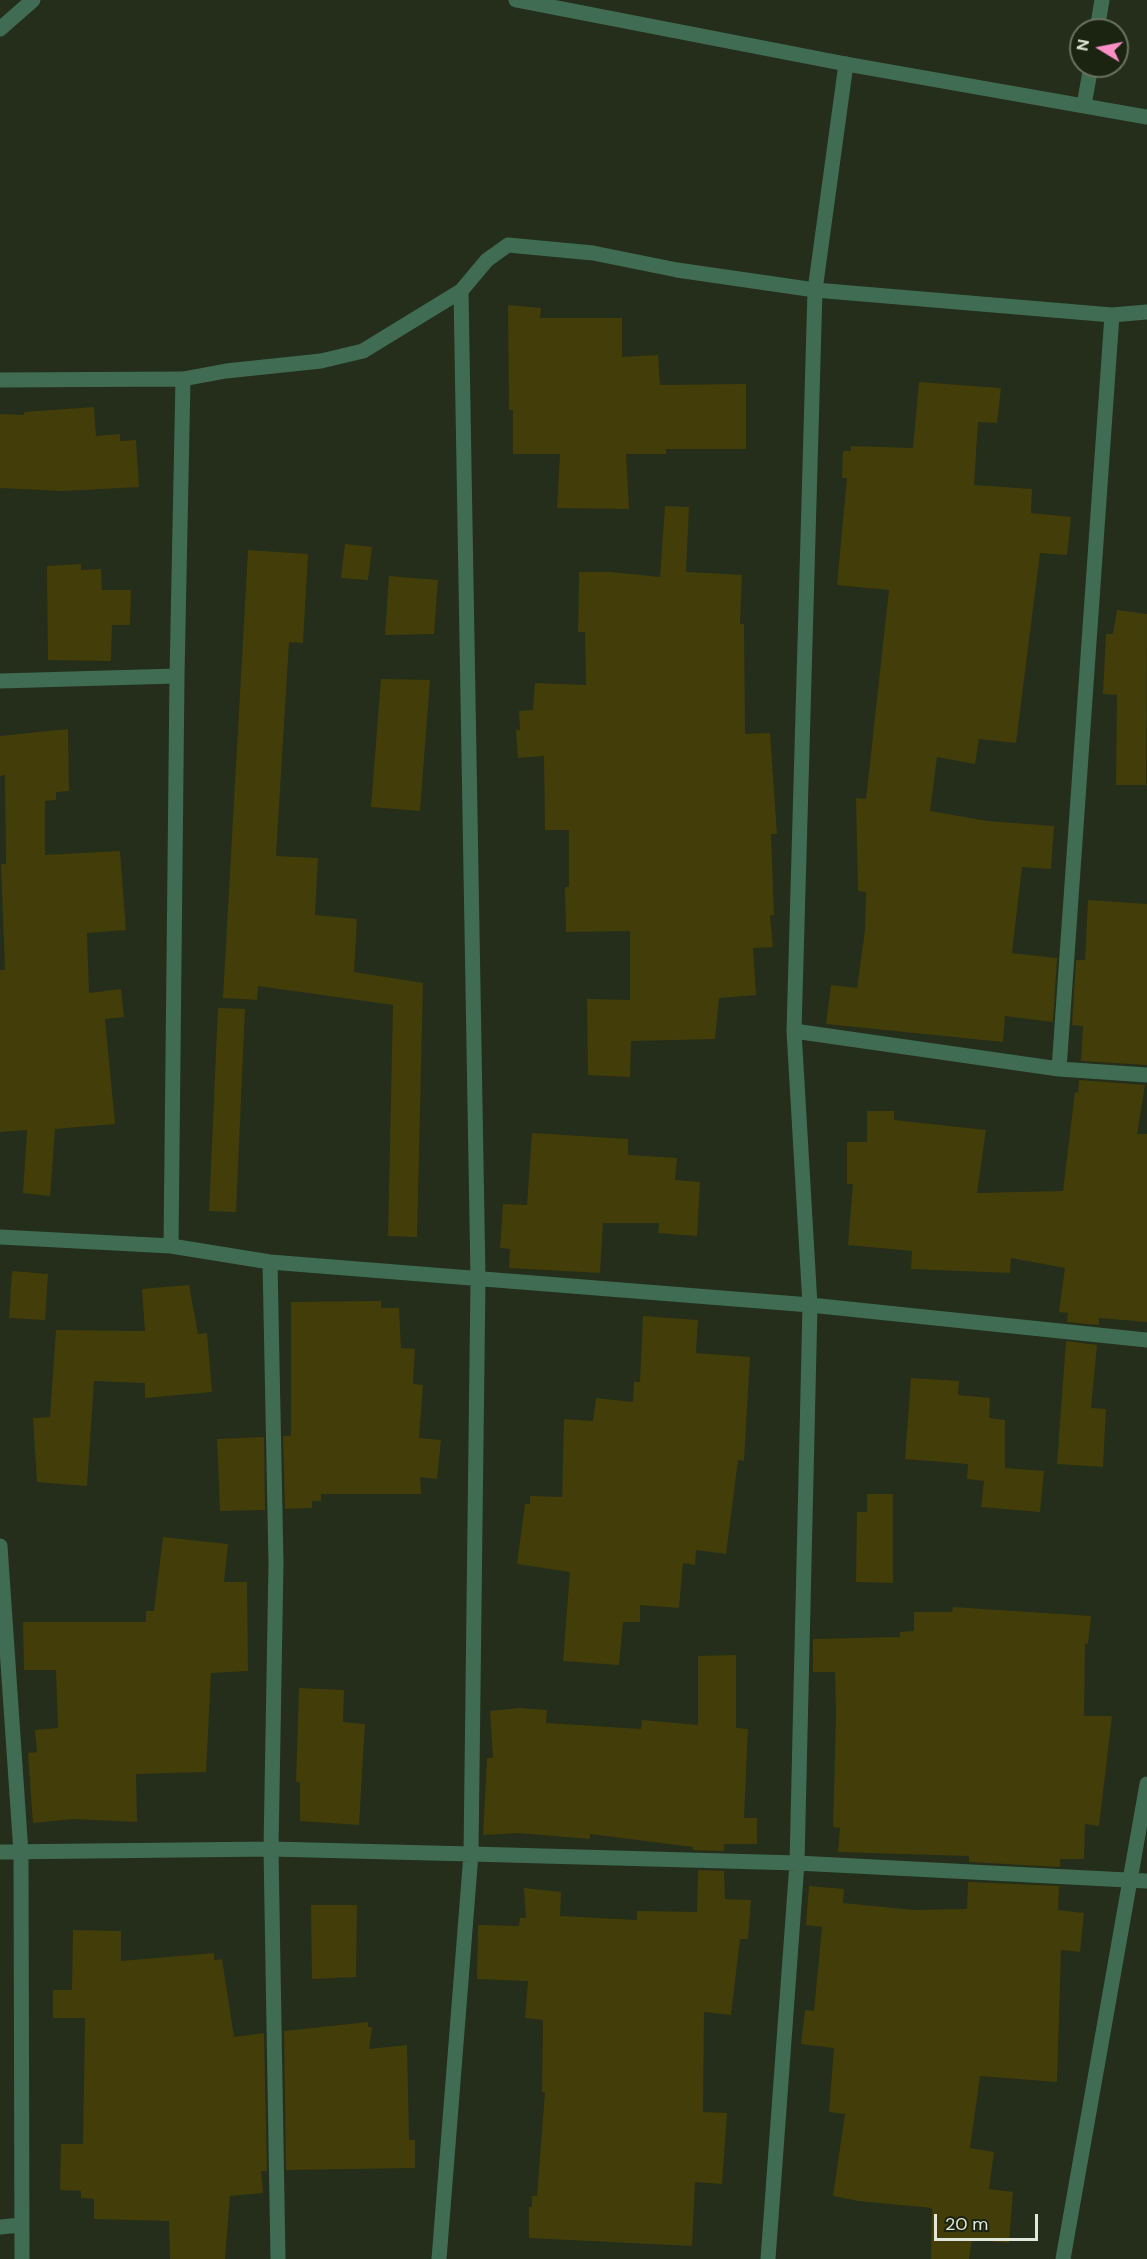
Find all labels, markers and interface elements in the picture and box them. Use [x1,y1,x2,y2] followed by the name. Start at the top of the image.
[1069,18,1129,78] north arrow
[1071,38,1094,53] text: N
[937,2202,1040,2240] scale bar
[945,2212,988,2236] text: 20 m

